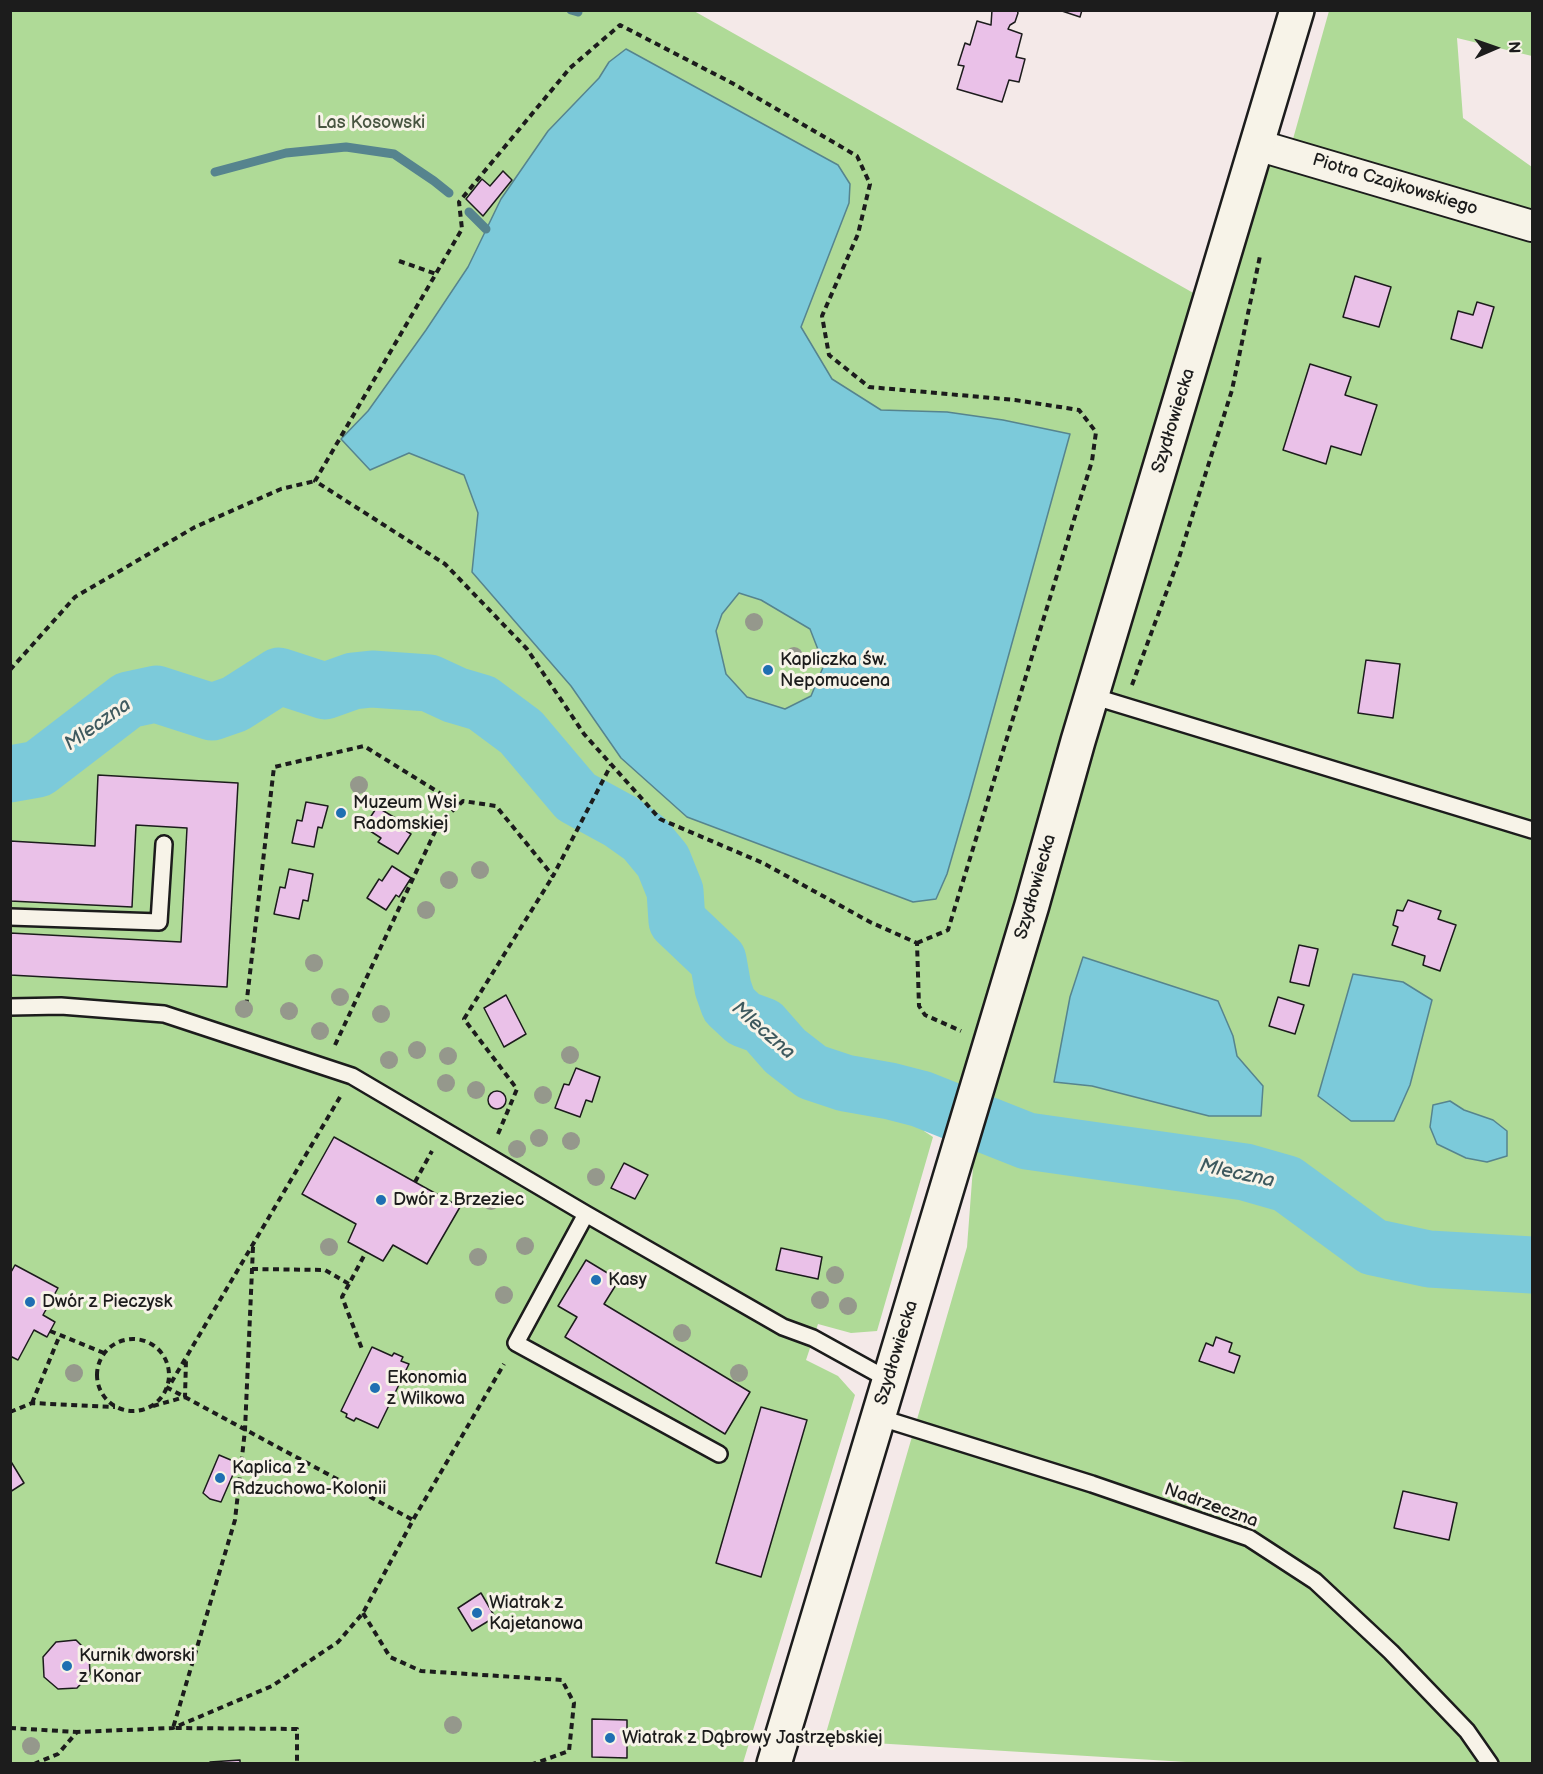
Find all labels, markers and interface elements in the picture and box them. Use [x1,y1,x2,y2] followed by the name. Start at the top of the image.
[1465,18,1525,78] north arrow
[1504,41,1523,54] text: N
[317,112,425,134] park label: Las Kosowski
[1310,150,1480,220] street label: Piotra Czajkowskiego
[1148,366,1200,476] street label: Szydłowiecka
[780,649,890,692] place label: Kapliczka św. Nepomucena
[761,663,775,677] marker: Kapliczka św. Nepomucena
[60,693,136,757] water label: Mleczna
[353,792,457,834] place label: Muzeum Wsi Radomskiej
[334,806,348,820] marker: Muzeum Wsi Radomskiej
[1011,832,1061,942] street label: Szydłowiecka
[726,997,800,1065] water label: Mleczna
[1197,1154,1277,1194] water label: Mleczna
[393,1189,524,1211] place label: Dwór z Brzeziec
[374,1193,388,1207] marker: Dwór z Brzeziec
[608,1269,647,1291] place label: Kasy
[589,1273,603,1287] marker: Kasy
[42,1291,172,1313] place label: Dwór z Pieczysk
[23,1295,37,1309] marker: Dwór z Pieczysk
[871,1298,923,1408] street label: Szydłowiecka
[387,1367,467,1410] place label: Ekonomia z Wilkowa
[368,1381,382,1395] marker: Ekonomia z Wilkowa
[232,1457,386,1500] place label: Kaplica z Rdzuchowa-Kolonii
[213,1471,227,1485] marker: Kaplica z Rdzuchowa-Kolonii
[1161,1479,1261,1533] street label: Nadrzeczna
[489,1592,583,1634] place label: Wiatrak z Kajetanowa
[470,1606,484,1620] marker: Wiatrak z Kajetanowa
[79,1645,195,1688] place label: Kurnik dworski z Konar
[60,1659,74,1673] marker: Kurnik dworski z Konar
[622,1727,883,1749] place label: Wiatrak z Dąbrowy Jastrzębskiej
[603,1731,617,1745] marker: Wiatrak z Dąbrowy Jastrzębskiej

